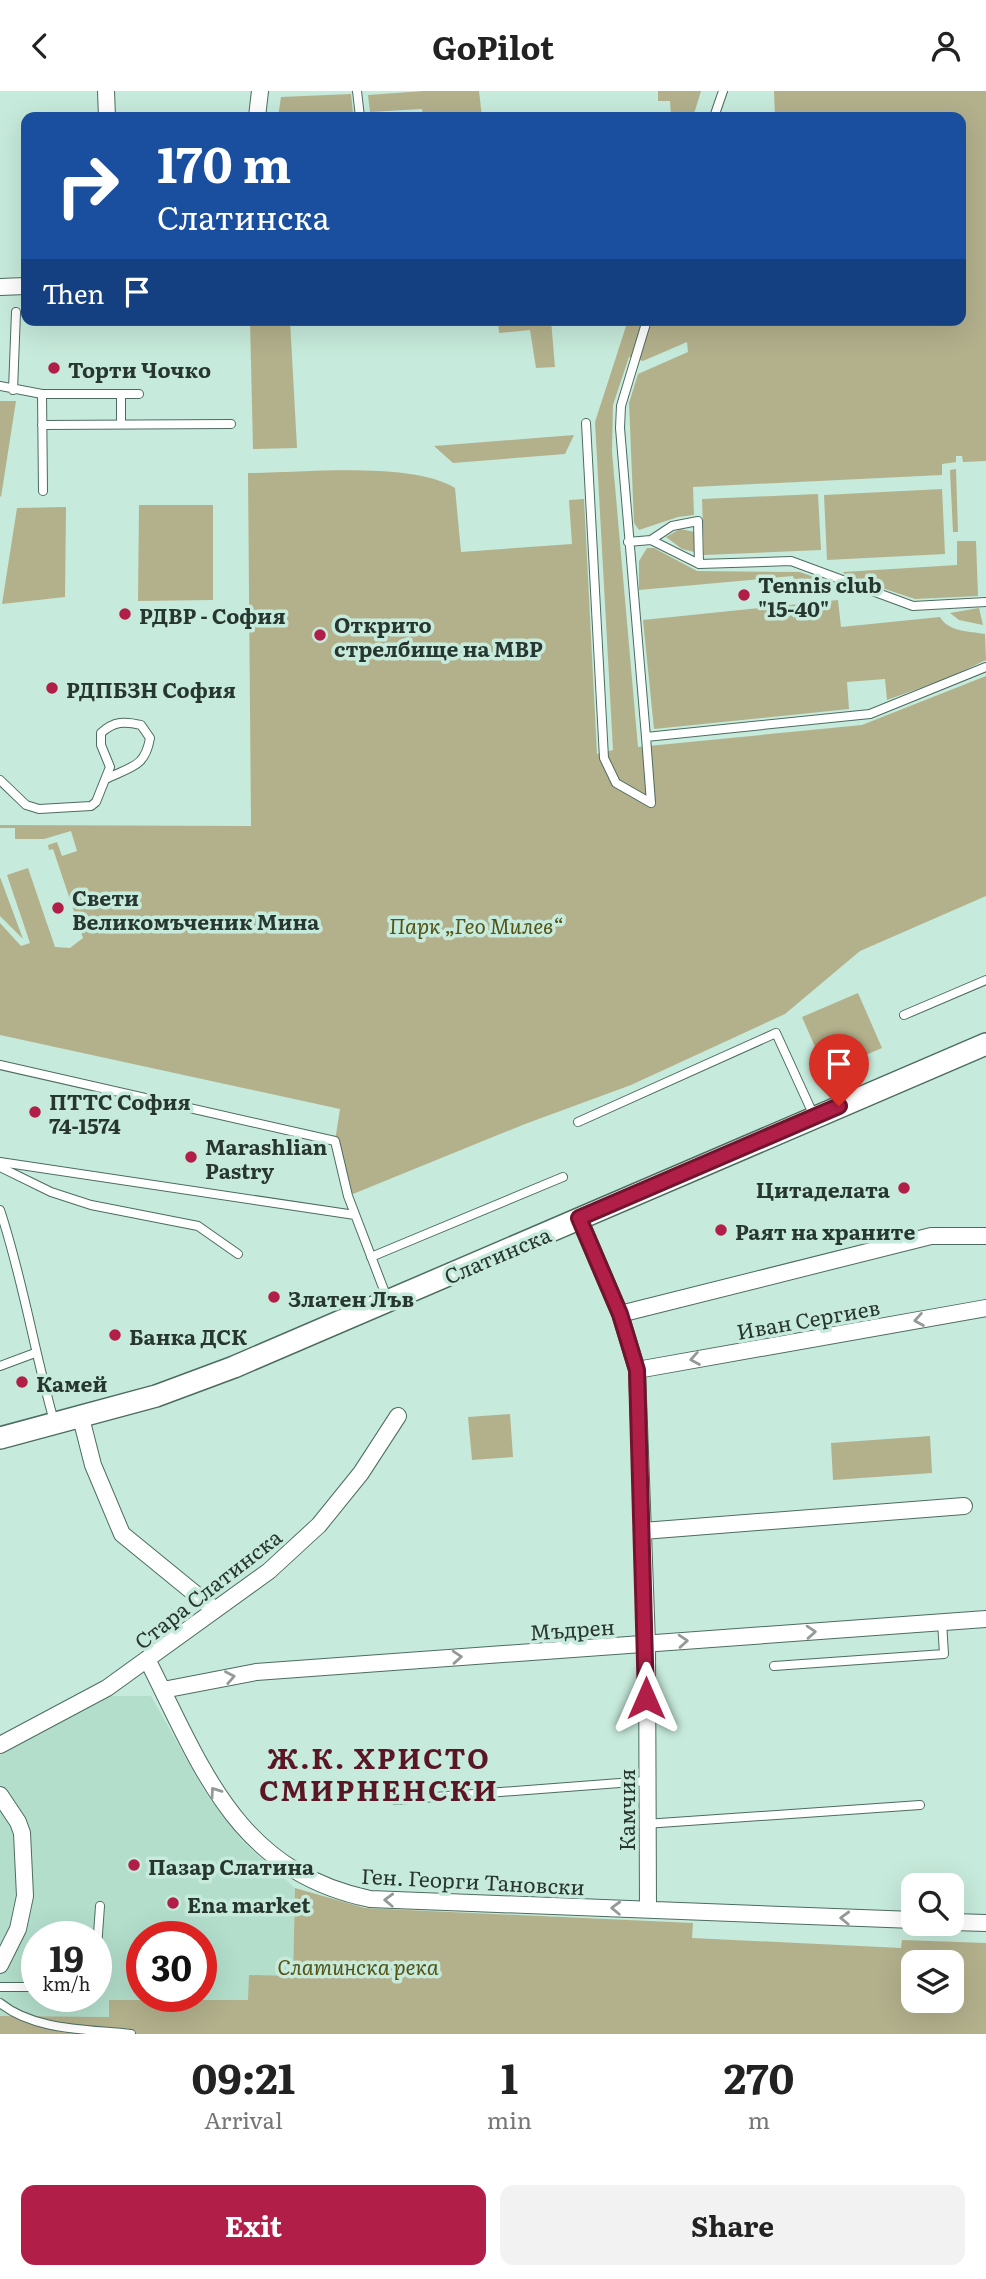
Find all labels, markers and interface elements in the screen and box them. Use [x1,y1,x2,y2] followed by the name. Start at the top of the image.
[432,22,554,70] text: GoPilot
[21,27,59,65] icon: back
[927,27,965,65] icon: person
[157,125,291,198] text: 170 m
[42,140,133,231] icon: right
[157,192,330,240] text: Слатинска
[42,273,104,312] text: Then
[118,273,156,311] icon: arrive
[68,353,211,384] place label: Торти Чочко
[46,360,62,376] marker: Торти Чочко
[758,568,882,623] place label: Tennis club "15-40"
[736,587,752,603] marker: Tennis club "15-40"
[139,599,286,630] place label: РДВР - София
[117,606,133,622] marker: РДВР - София
[334,608,543,663] place label: Открито стрелбище на МВР
[312,627,328,643] marker: Открито стрелбище на МВР
[66,673,236,704] place label: РДПБЗН София
[44,680,60,696] marker: РДПБЗН София
[72,881,320,936] place label: Свети Великомъченик Мина
[50,900,66,916] marker: Свети Великомъченик Мина
[389,909,563,940] park label: Парк „Гео Милев“
[809,1034,869,1106] pin
[820,1045,858,1083] icon: arrive
[49,1085,191,1140] place label: ПТТС София 74-1574
[27,1104,43,1120] marker: ПТТС София 74-1574
[205,1130,328,1185] place label: Marashlian Pastry
[183,1149,199,1165] marker: Marashlian Pastry
[756,1173,891,1204] place label: Цитаделата
[896,1180,912,1196] marker: Цитаделата
[735,1215,916,1246] place label: Раят на храните
[439,1217,556,1290] street label: Слатинска
[713,1222,729,1238] marker: Раят на храните
[288,1282,414,1313] place label: Златен Лъв
[266,1289,282,1305] marker: Златен Лъв
[734,1290,882,1346] street label: Иван Сергиев
[913,1311,925,1326] one-way arrow
[129,1320,247,1351] place label: Банка ДСК
[107,1327,123,1343] marker: Банка ДСК
[689,1351,701,1366] one-way arrow
[36,1367,107,1398] place label: Камей
[14,1374,30,1390] marker: Камей
[127,1520,288,1655] street label: Стара Слатинска
[528,1610,616,1646] street label: Мъдрен
[806,1624,817,1639] one-way arrow
[678,1634,689,1649] one-way arrow
[451,1650,462,1665] one-way arrow
[609,1661,683,1735] position arrow
[224,1670,236,1685] one-way arrow
[259,1736,499,1810] district label: Ж.К. ХРИСТО СМИРНЕНСКИ
[610,1769,641,1851] street label: Камчия
[211,1787,223,1800] one-way arrow
[148,1850,315,1881] place label: Пазар Слатина
[126,1857,142,1873] marker: Пазар Слатина
[360,1859,586,1901] street label: Ген. Георги Тановски
[901,1873,964,2013] map controls
[901,1873,964,1936] button: search
[187,1888,311,1919] place label: Ena market
[383,1892,394,1907] one-way arrow
[165,1895,181,1911] marker: Ena market
[611,1900,622,1915] one-way arrow
[840,1910,851,1925] one-way arrow
[126,1921,217,2012] speed limit sign: 30
[49,1931,84,1983] text: 19
[277,1950,439,1981] park label: Слатинска река
[901,1950,964,2013] button: layers
[43,1970,90,1997] text: km/h
[192,2045,295,2107] text: 09:21
[501,2045,518,2107] text: 1
[724,2045,794,2107] text: 270
[204,2102,283,2136] text: Arrival
[487,2102,532,2136] text: min
[748,2102,770,2136] text: m
[21,2185,486,2265] button: Exit
[500,2185,965,2265] button: Share

